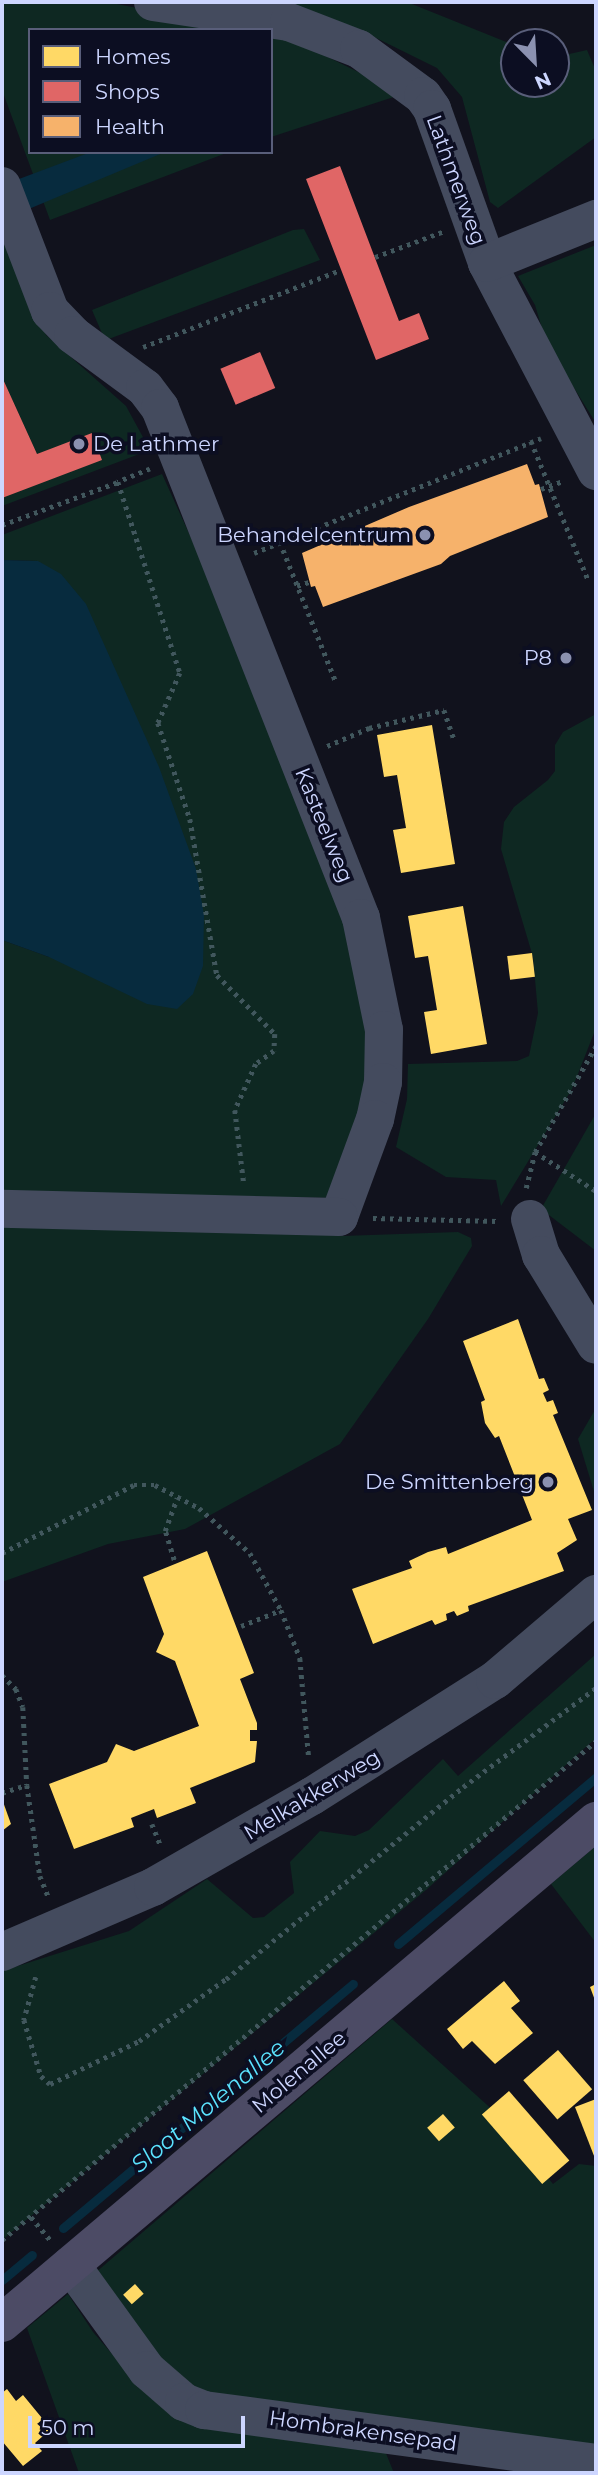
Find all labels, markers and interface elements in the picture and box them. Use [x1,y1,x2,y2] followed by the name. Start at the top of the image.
[28,28,273,154] legend
[500,28,570,98] north arrow
[95,44,170,69] text: Homes
[531,67,555,94] text: N
[95,79,160,104] text: Shops
[421,112,491,248] street label: Lathmerweg
[95,114,165,139] text: Health
[93,431,219,457] place label: De Lathmer
[71,436,87,452] marker: De Lathmer
[217,522,411,548] place label: Behandelcentrum
[417,527,433,543] marker: Behandelcentrum
[524,645,552,671] place label: P8
[558,650,574,666] marker: P8
[290,764,358,886] street label: Kasteelweg
[365,1469,534,1495] place label: De Smittenberg
[540,1474,556,1490] marker: De Smittenberg
[239,1744,385,1846] street label: Melkakkerweg
[247,2025,351,2119] street label: Molenallee
[125,2034,291,2178] water label: Sloot Molenallee
[32,2402,248,2446] scale bar
[267,2405,459,2457] street label: Hombrakensepad
[41,2415,95,2440] text: 50 m

